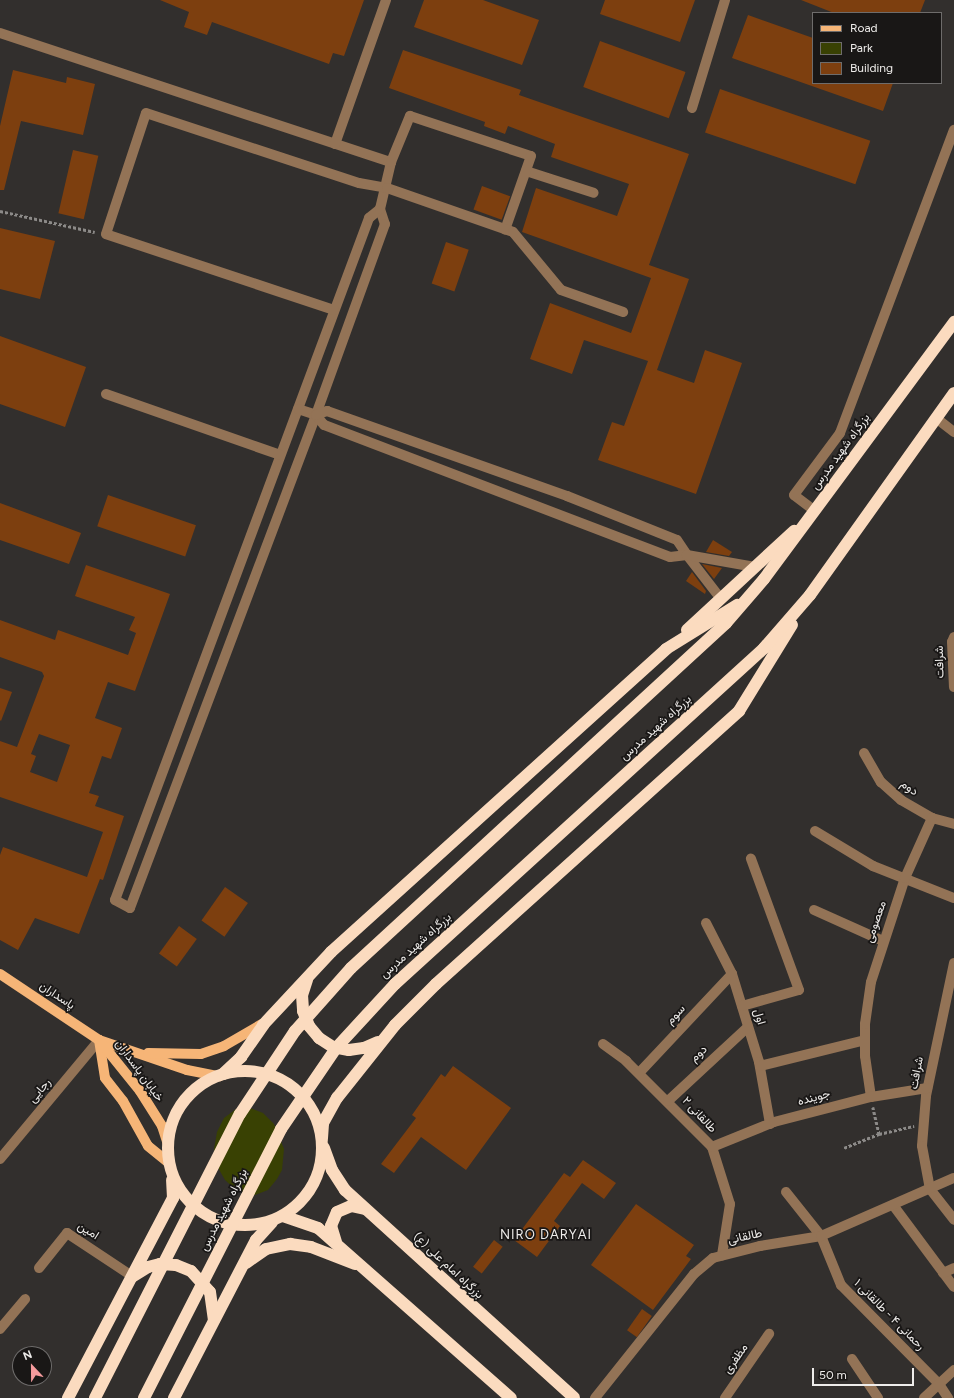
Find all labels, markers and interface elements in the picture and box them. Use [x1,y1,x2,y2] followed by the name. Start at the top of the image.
[812,12,942,84] legend
[850,21,878,35] text: Road
[850,41,873,55] text: Park
[850,61,893,75] text: Building
[809,411,873,493] street label: بزرگراه شهید مدرس
[933,646,947,678] street label: شرافت
[617,692,695,764] street label: بزرگراه شهید مدرس
[897,777,921,799] street label: دوم
[862,899,890,945] street label: معصومی
[377,910,455,982] street label: بزرگراه شهید مدرس
[37,979,77,1013] street label: پاسداران
[663,1002,689,1028] street label: سوم
[750,1007,768,1027] street label: اول
[112,1037,166,1105] street label: خیابان پاسداران
[687,1043,711,1065] street label: دوم
[907,1056,927,1090] street label: شرافت
[26,1076,54,1106] street label: رجایی
[796,1087,832,1109] street label: جوینده
[679,1094,719,1136] street label: طالقانی ۲
[197,1166,251,1254] street label: بزرگراه شهید مدرس
[75,1219,101,1243] street label: امین
[727,1226,763,1248] street label: طالقانی
[500,1227,592,1243] district label: NIRO DARYAI
[410,1230,486,1302] street label: بزرگراه امام علی (ع)
[851,1277,927,1353] street label: رحمانی ۴ - طالقانی ۱
[720,1341,752,1377] street label: مظفری
[12,1346,52,1386] north arrow
[21,1348,34,1363] text: N
[814,1360,916,1386] scale bar
[819,1368,847,1382] text: 50 m

